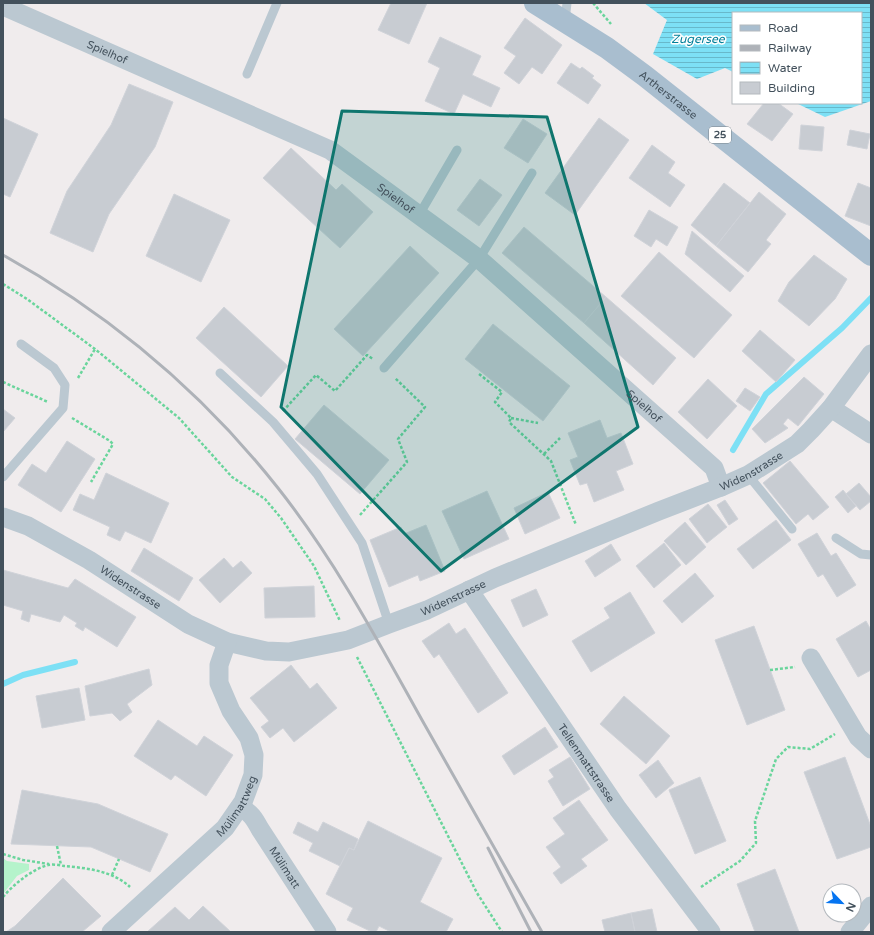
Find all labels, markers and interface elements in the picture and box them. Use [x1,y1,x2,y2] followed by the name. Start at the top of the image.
[732,12,862,104] legend
[768,21,798,35] text: Road
[671,32,726,46] water label: Zugersee
[85,37,130,67] street label: Spielhof
[768,41,812,55] text: Railway
[768,61,803,75] text: Water
[637,68,700,122] street label: Artherstrasse
[768,81,815,95] text: Building
[709,127,731,143] road number: 25
[375,180,418,217] street label: Spielhof
[624,387,665,426] street label: Spielhof
[717,448,785,493] street label: Widenstrasse
[98,562,164,611] street label: Widenstrasse
[419,577,488,618] street label: Widenstrasse
[555,721,618,804] street label: Tellenmattstrasse
[213,774,259,839] street label: Mülimattweg
[267,844,303,891] street label: Mülimatt
[822,883,862,923] north arrow
[843,900,858,914] text: N

